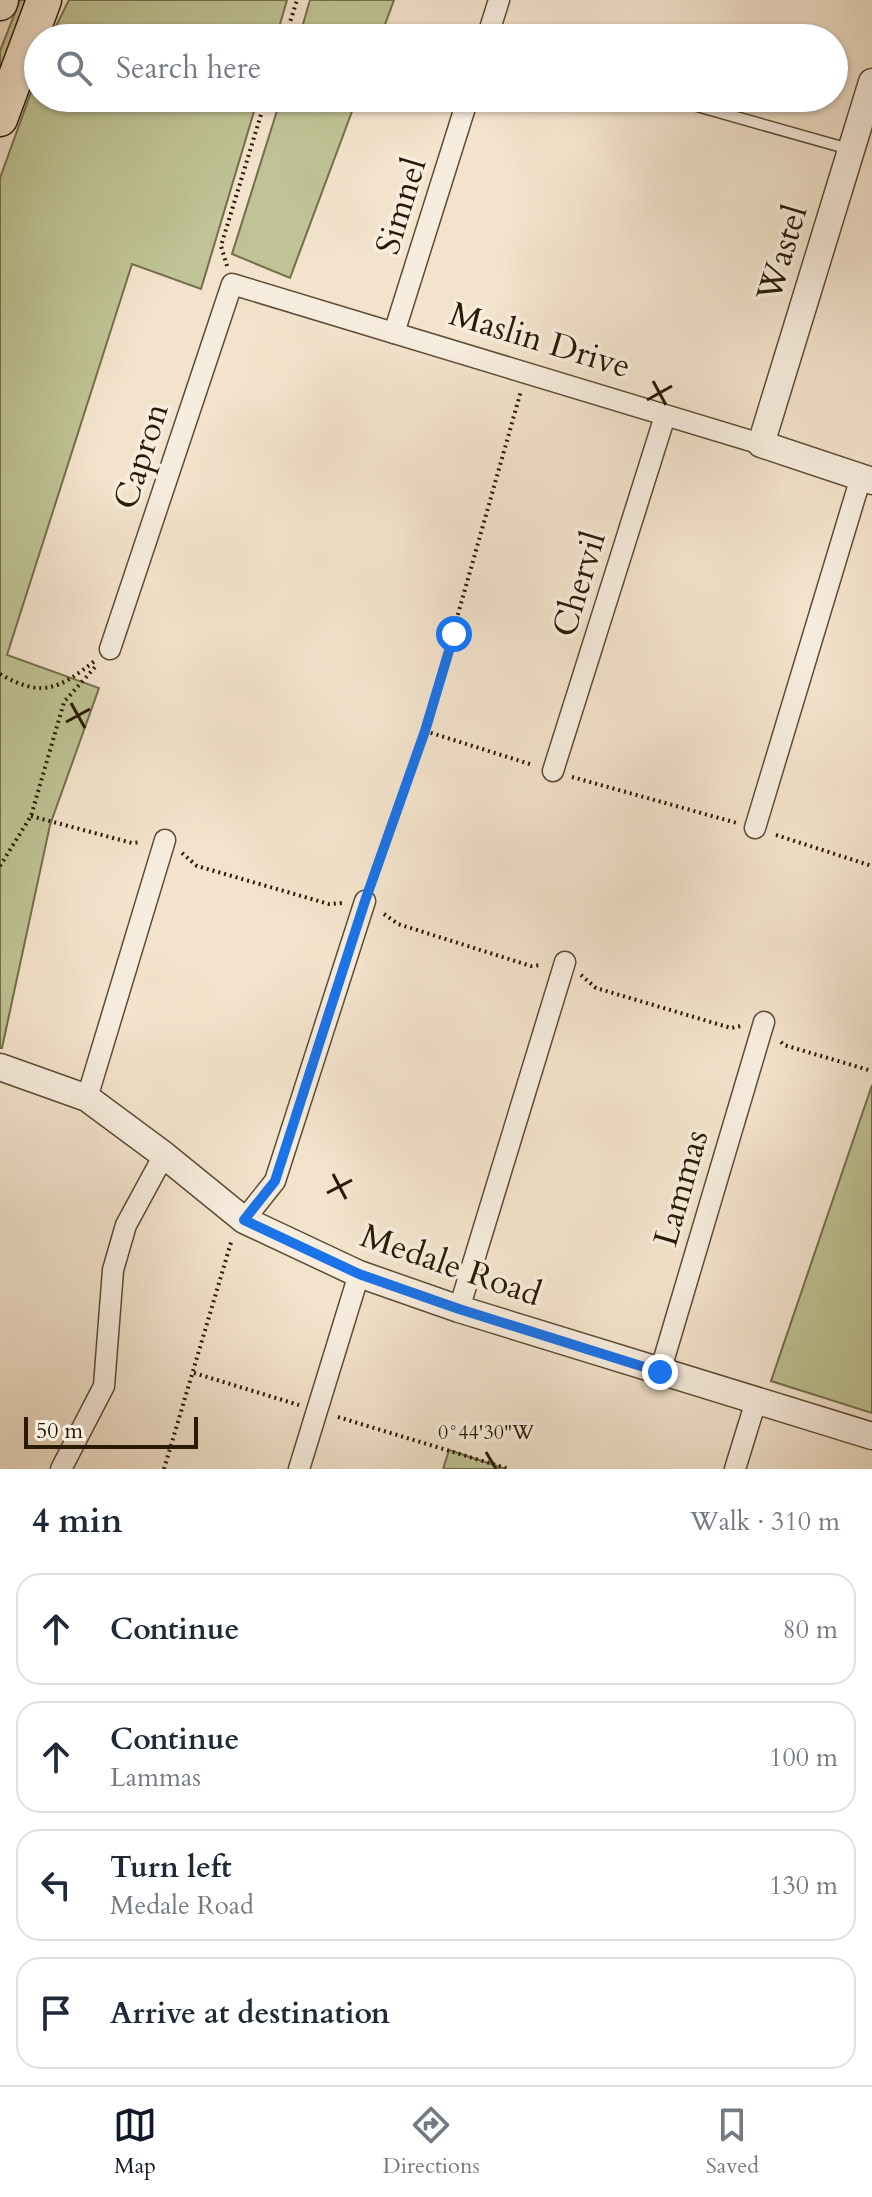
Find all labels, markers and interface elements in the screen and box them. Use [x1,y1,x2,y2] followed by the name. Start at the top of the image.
[24,24,848,112] search box
[52,46,96,90] icon: search
[116,48,261,89] text: Search here
[365,152,438,260] street label: Simnel
[745,199,818,308] street label: Wastel
[444,291,636,389] street label: Maslin Drive
[102,397,180,515] street label: Capron
[541,525,617,642] street label: Chervil
[436,616,472,652] route start
[643,1125,719,1251] street label: Lammas
[355,1213,547,1317] street label: Medale Road
[642,1354,678,1390] route end
[24,1413,198,1449] scale bar
[36,1416,83,1446] text: 50 m
[438,1419,535,1446] text: 0°44'30"W
[32,1498,123,1544] text: 4 min
[690,1504,840,1539] text: Walk · 310 m
[34,1607,78,1651] icon: ahead
[110,1609,239,1650] text: Continue
[782,1612,838,1647] text: 80 m
[110,1719,239,1760] text: Continue
[34,1735,78,1779] icon: ahead
[769,1740,838,1775] text: 100 m
[110,1760,201,1795] text: Lammas
[110,1847,232,1888] text: Turn left
[34,1863,78,1907] icon: left
[769,1868,838,1903] text: 130 m
[110,1888,254,1923] text: Medale Road
[34,1991,78,2035] icon: arrive
[110,1993,390,2034] text: Arrive at destination
[113,2103,157,2181] tab: Map
[383,2103,480,2181] tab: Directions
[706,2103,759,2181] tab: Saved

